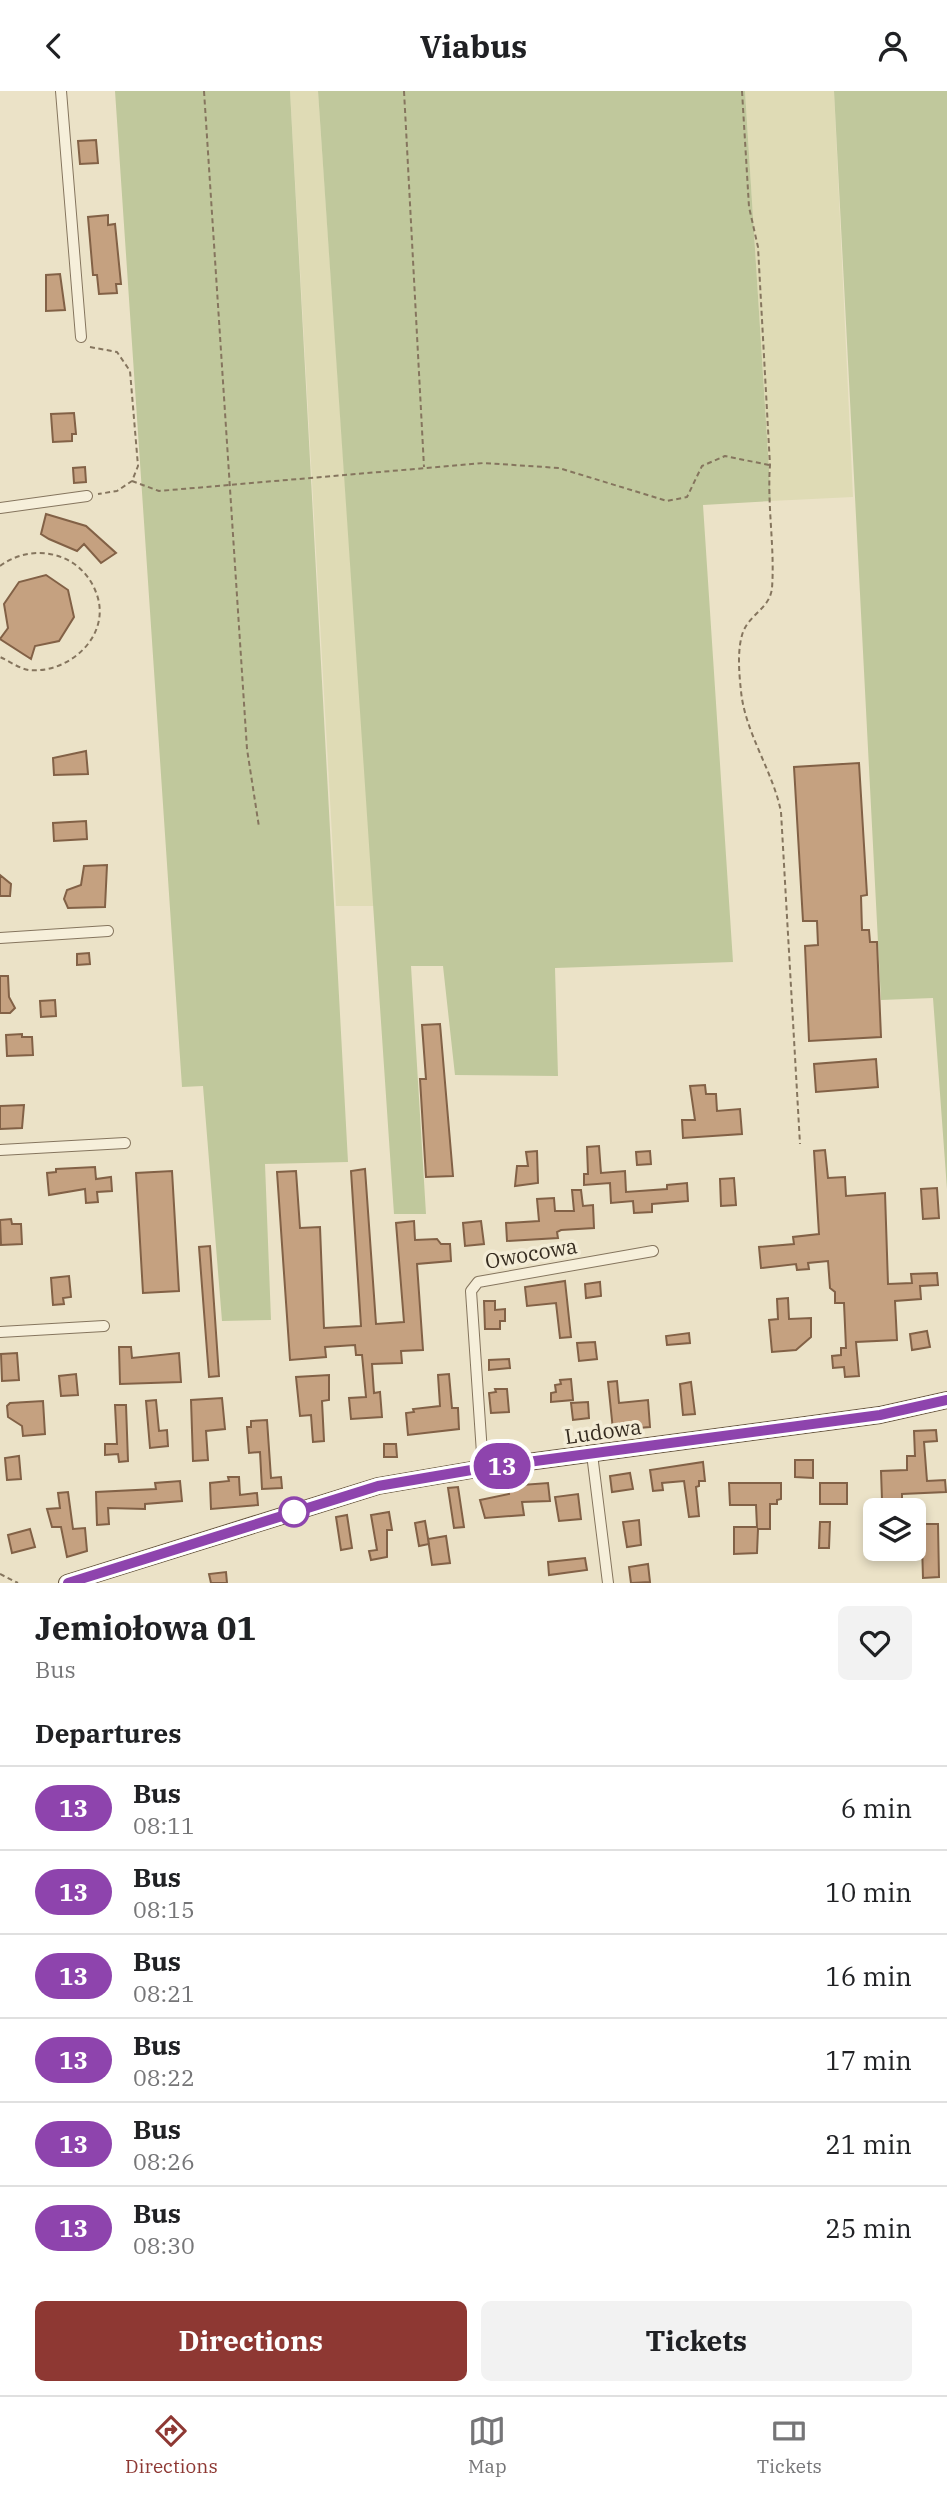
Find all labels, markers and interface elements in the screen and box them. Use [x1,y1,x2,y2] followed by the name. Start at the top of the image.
[420,25,527,67] text: Viabus
[35,27,73,65] icon: back
[874,27,912,65] icon: person
[483,1231,579,1275] street label: Owocowa
[563,1412,643,1450] street label: Ludowa
[470,1443,534,1489] line badge: 13
[488,1450,516,1482] text: 13
[279,1497,309,1527] unlabelled marker
[863,1498,926,1561] map controls
[863,1498,926,1561] button: layers
[35,1606,256,1649] text: Jemiołowa 01
[838,1606,912,1680] button: heart
[35,1654,76,1684] text: Bus
[35,1716,181,1750] text: Departures
[133,1776,181,1810] text: Bus
[841,1791,912,1825] text: 6 min
[59,1792,88,1824] text: 13
[133,1810,195,1840] text: 08:11
[133,1860,181,1894] text: Bus
[825,1875,912,1909] text: 10 min
[59,1876,88,1908] text: 13
[133,1894,195,1924] text: 08:15
[133,1944,181,1978] text: Bus
[825,1959,912,1993] text: 16 min
[59,1960,88,1992] text: 13
[133,1978,195,2008] text: 08:21
[133,2028,181,2062] text: Bus
[825,2043,912,2077] text: 17 min
[59,2044,88,2076] text: 13
[133,2062,195,2092] text: 08:22
[133,2112,181,2146] text: Bus
[825,2127,912,2161] text: 21 min
[59,2128,88,2160] text: 13
[133,2146,195,2176] text: 08:26
[133,2196,181,2230] text: Bus
[825,2211,912,2245] text: 25 min
[59,2212,88,2244] text: 13
[133,2230,195,2260] text: 08:30
[35,2301,467,2381] button: Directions
[481,2301,912,2381] button: Tickets
[125,2412,218,2478] tab: Directions
[468,2412,507,2478] tab: Map
[757,2412,822,2478] tab: Tickets

